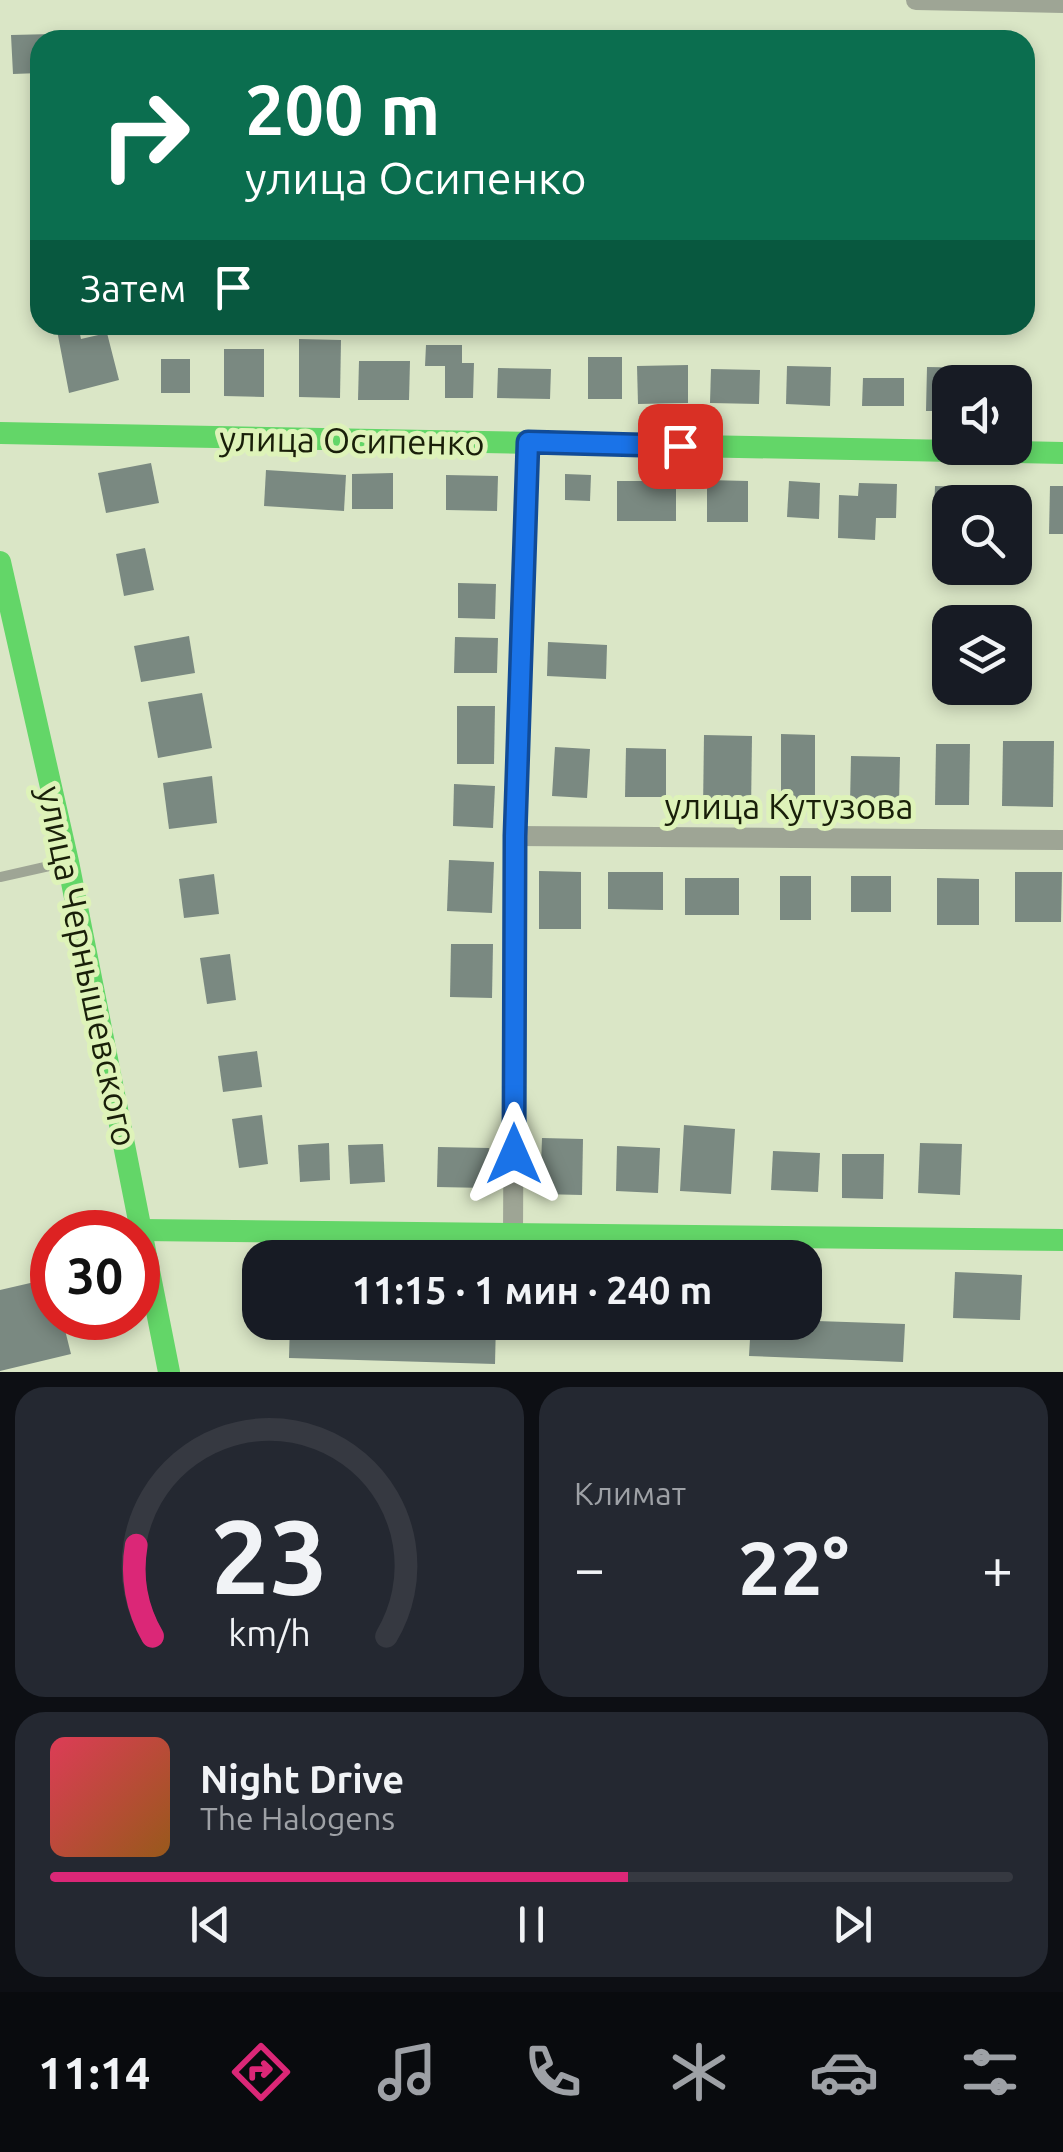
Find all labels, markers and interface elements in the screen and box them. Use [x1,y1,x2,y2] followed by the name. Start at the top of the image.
[80,70,210,200] icon: right
[245,70,440,148] text: 200 m
[245,152,587,203] text: улица Осипенко
[206,260,261,315] icon: arrive
[80,267,186,309] text: Затем
[932,365,1032,705] map controls
[932,365,1032,465] button: sound
[638,404,723,489] pin
[219,418,485,462] street label: улица Осипенко
[653,419,708,474] icon: arrive
[932,485,1032,585] button: search
[932,605,1032,705] button: layers
[30,782,146,1150] street label: улица Чернышевского
[664,786,914,826] street label: улица Кутузова
[462,1102,566,1206] position arrow
[30,1210,160,1340] speed limit sign: 30
[352,1269,712,1311] text: 11:15 · 1 мин · 240 m
[574,1475,686,1511] text: Климат
[211,1497,328,1614] text: 23
[738,1525,849,1609] text: 22°
[574,1537,605,1598] text: −
[982,1537,1013,1598] text: +
[228,1613,311,1653] text: km/h
[200,1758,404,1800] text: Night Drive
[200,1800,395,1836] text: The Halogens
[183,1897,238,1952] icon: previous
[504,1897,559,1952] icon: pause
[825,1897,880,1952] icon: next
[226,2037,296,2107] icon: directions
[372,2037,442,2107] icon: music
[518,2037,588,2107] icon: phone
[664,2037,734,2107] icon: climate
[809,2037,879,2107] icon: car
[955,2037,1025,2107] icon: filters
[38,2047,150,2098] text: 11:14

